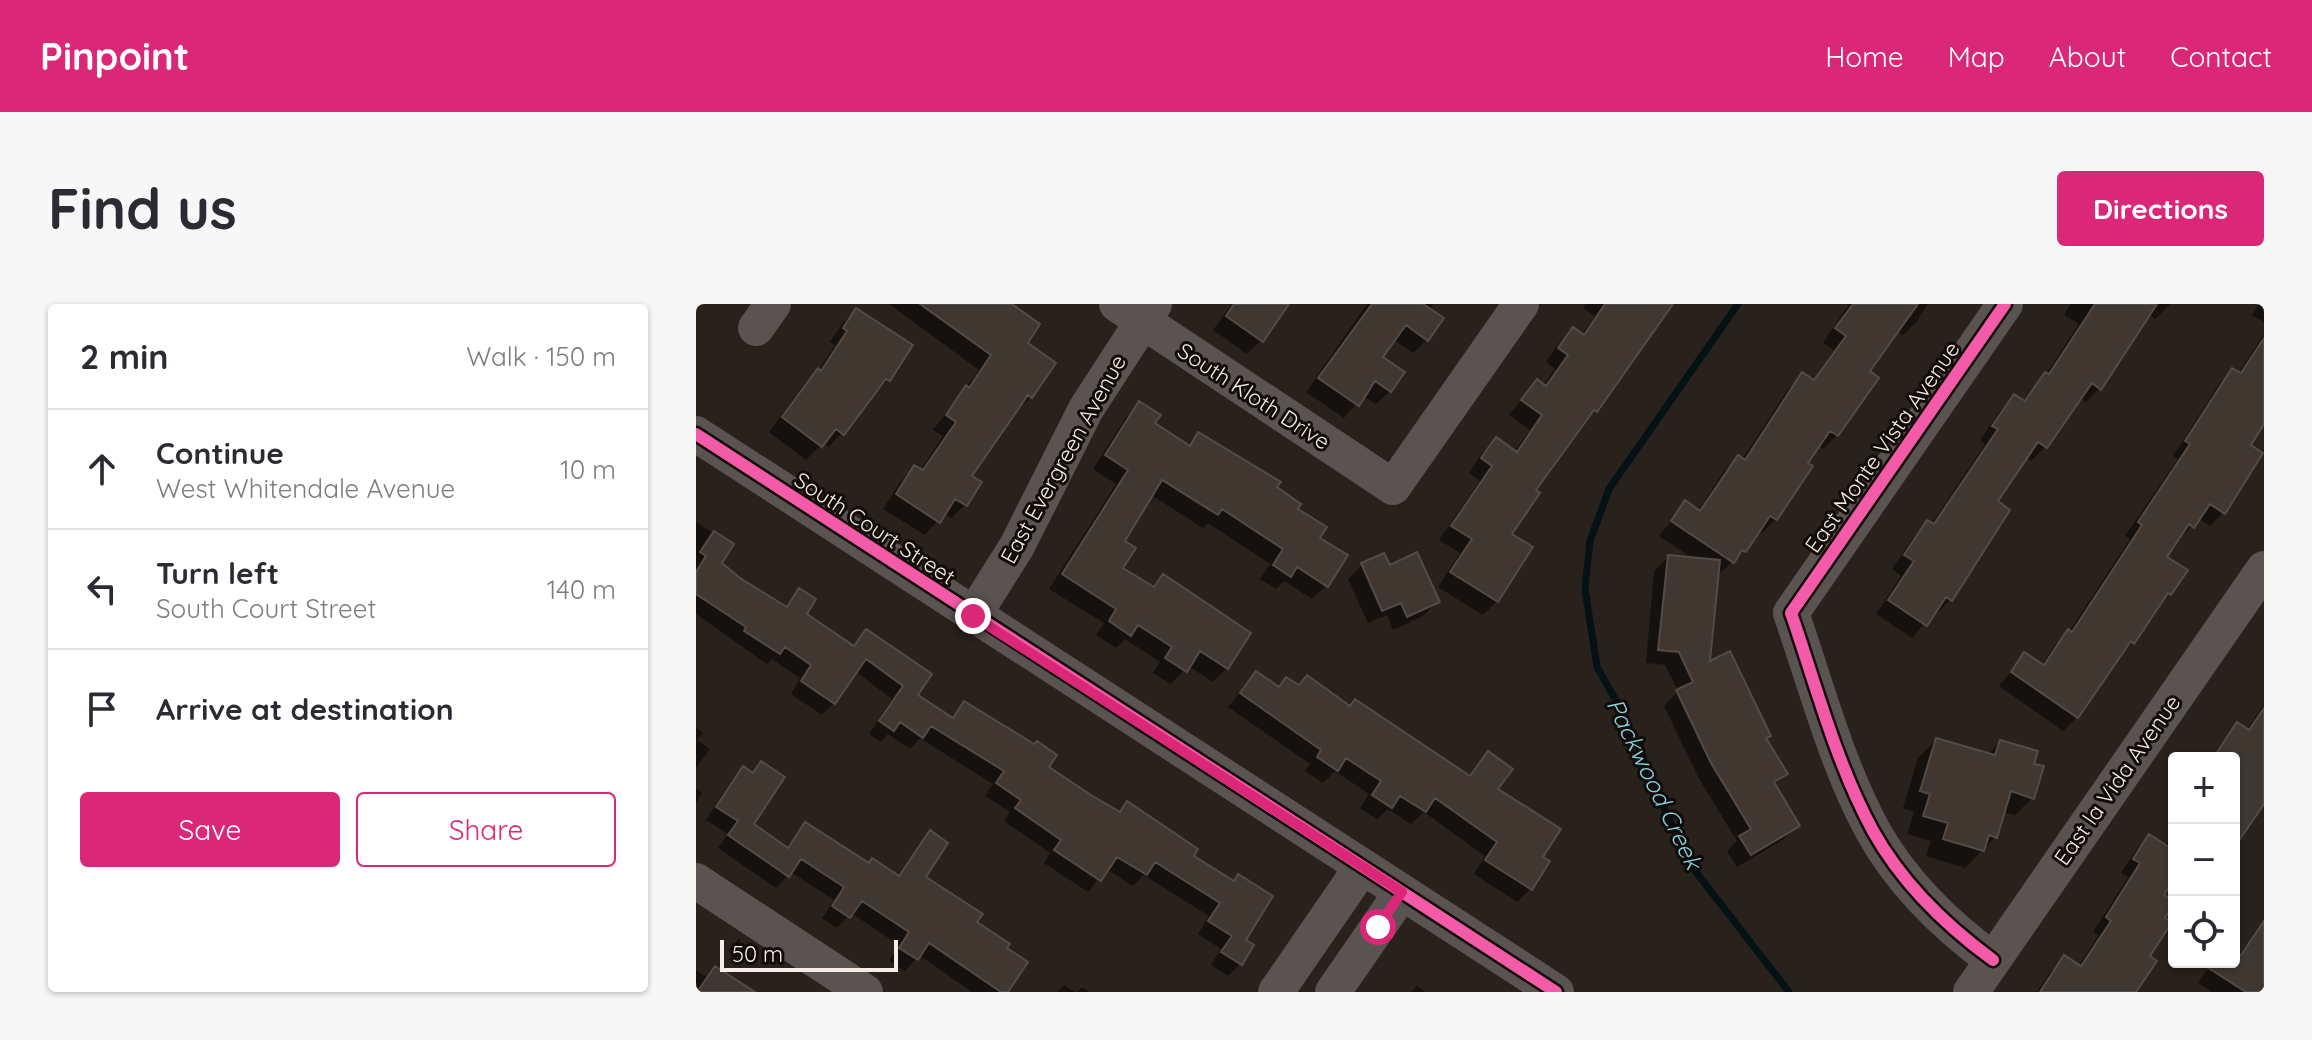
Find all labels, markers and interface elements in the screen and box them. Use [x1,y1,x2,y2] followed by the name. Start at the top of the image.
[40,32,189,80] text: Pinpoint
[1825,39,1904,74] text: Home
[1948,39,2005,74] text: Map
[2049,39,2126,74] text: About
[2170,39,2272,74] text: Contact
[2057,171,2264,246] button: Directions
[48,173,237,243] text: Find us
[80,335,169,378] text: 2 min
[1173,336,1335,456] street label: South Kloth Drive
[1798,336,1966,558] street label: East Monte Vista Avenue
[466,340,616,373] text: Walk · 150 m
[994,350,1132,568] street label: East Evergreen Avenue
[156,434,284,472] text: Continue
[80,447,124,491] icon: ahead
[560,453,616,486] text: 10 m
[789,466,961,590] street label: South Court Street
[156,472,455,505] text: West Whitendale Avenue
[156,554,279,592] text: Turn left
[80,567,124,611] icon: left
[547,573,616,606] text: 140 m
[156,592,376,625] text: South Court Street
[955,598,991,634] route end
[80,687,124,731] icon: arrive
[156,690,454,728] text: Arrive at destination
[2048,690,2186,870] street label: East la Vida Avenue
[1601,693,1710,876] water label: Packwood Creek
[2168,752,2240,968] map controls
[2168,752,2240,824] button: +
[80,792,340,867] button: Save
[356,792,616,867] button: Share
[2168,824,2240,896] button: −
[2168,896,2240,968] button: locate
[1360,909,1396,945] route start
[720,936,898,972] scale bar
[732,940,783,968] text: 50 m

